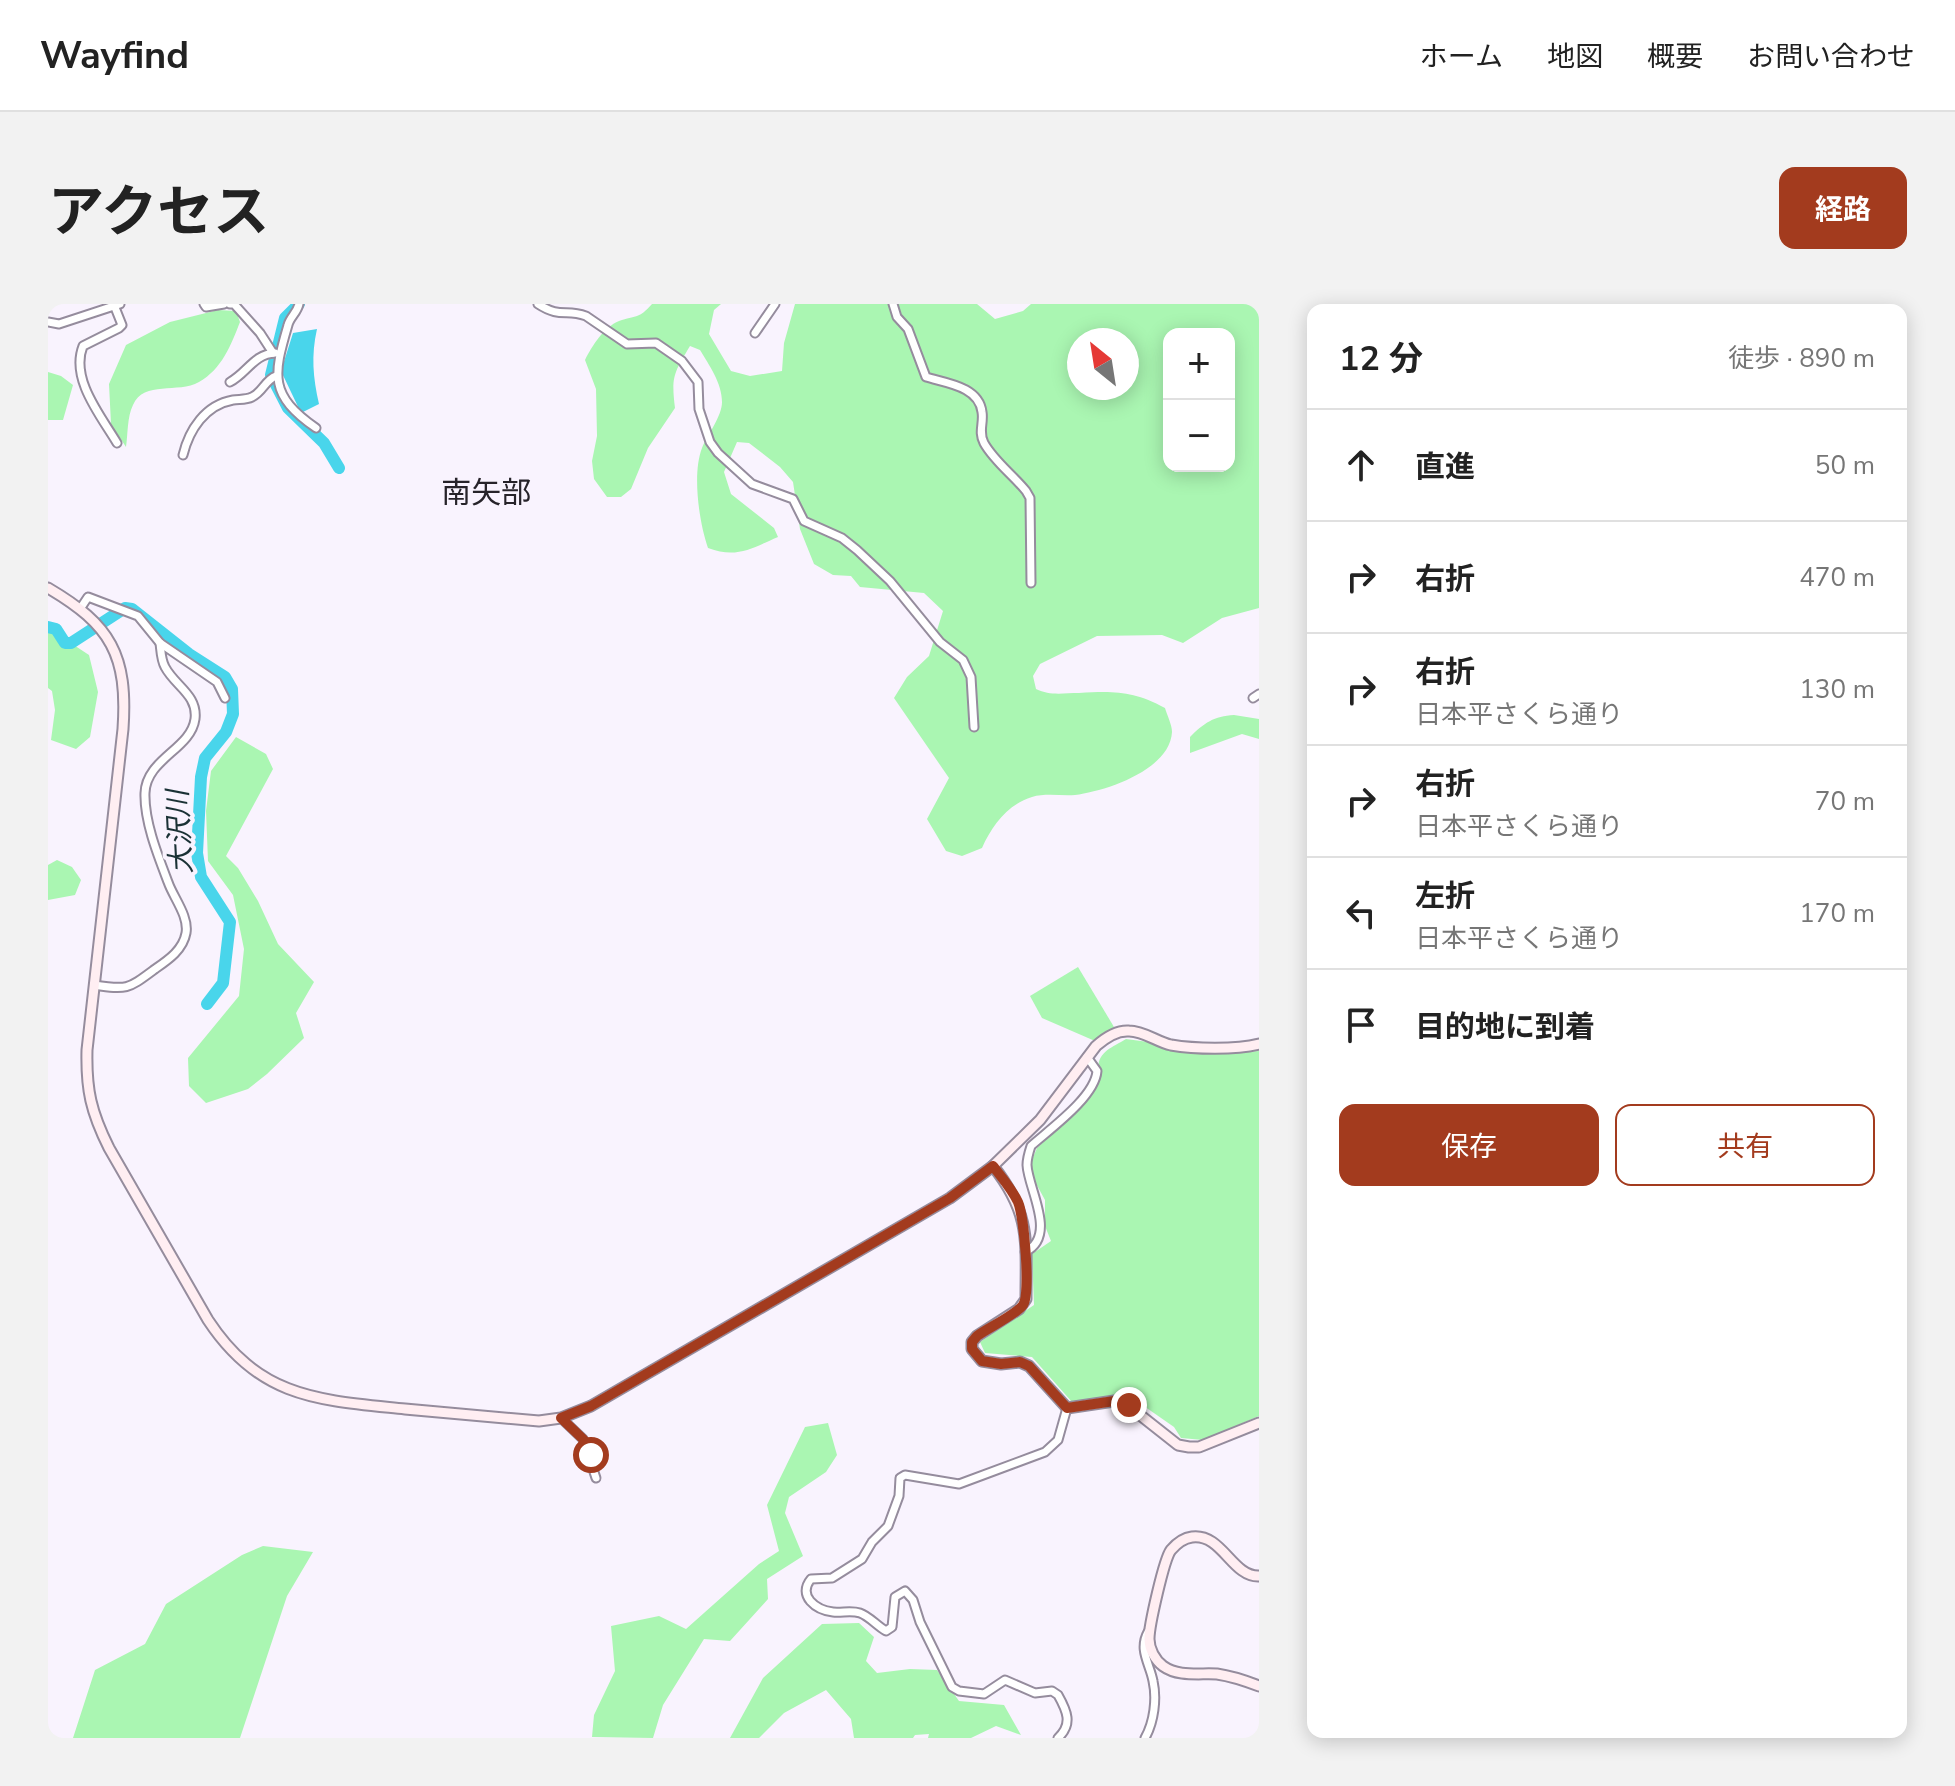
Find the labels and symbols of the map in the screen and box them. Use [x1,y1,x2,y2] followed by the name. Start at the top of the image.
[1067,328,1139,400] north arrow
[441,473,531,514] district label: 南矢部
[159,786,201,875] water label: 大沢川
[1111,1387,1147,1423] route end
[573,1437,609,1473] route start

